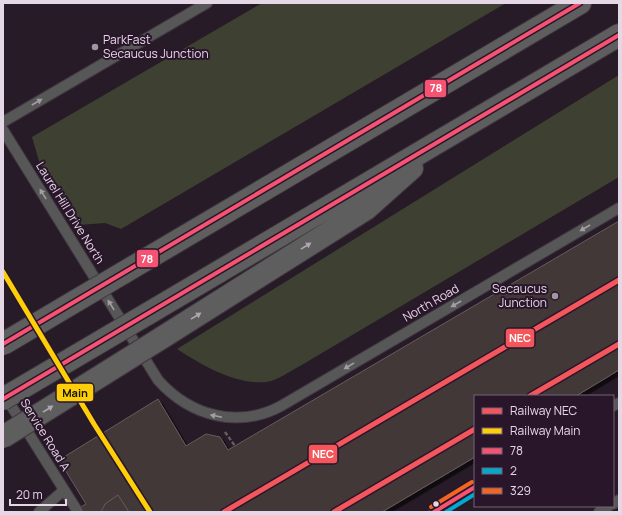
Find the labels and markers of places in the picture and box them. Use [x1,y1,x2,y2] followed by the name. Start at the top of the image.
[103,31,209,62] place label: ParkFast Secaucus Junction
[90,42,100,52] marker: ParkFast Secaucus Junction
[492,280,547,311] place label: Secaucus Junction
[550,291,560,301] marker: Secaucus Junction
[431,499,441,509] unlabelled marker

